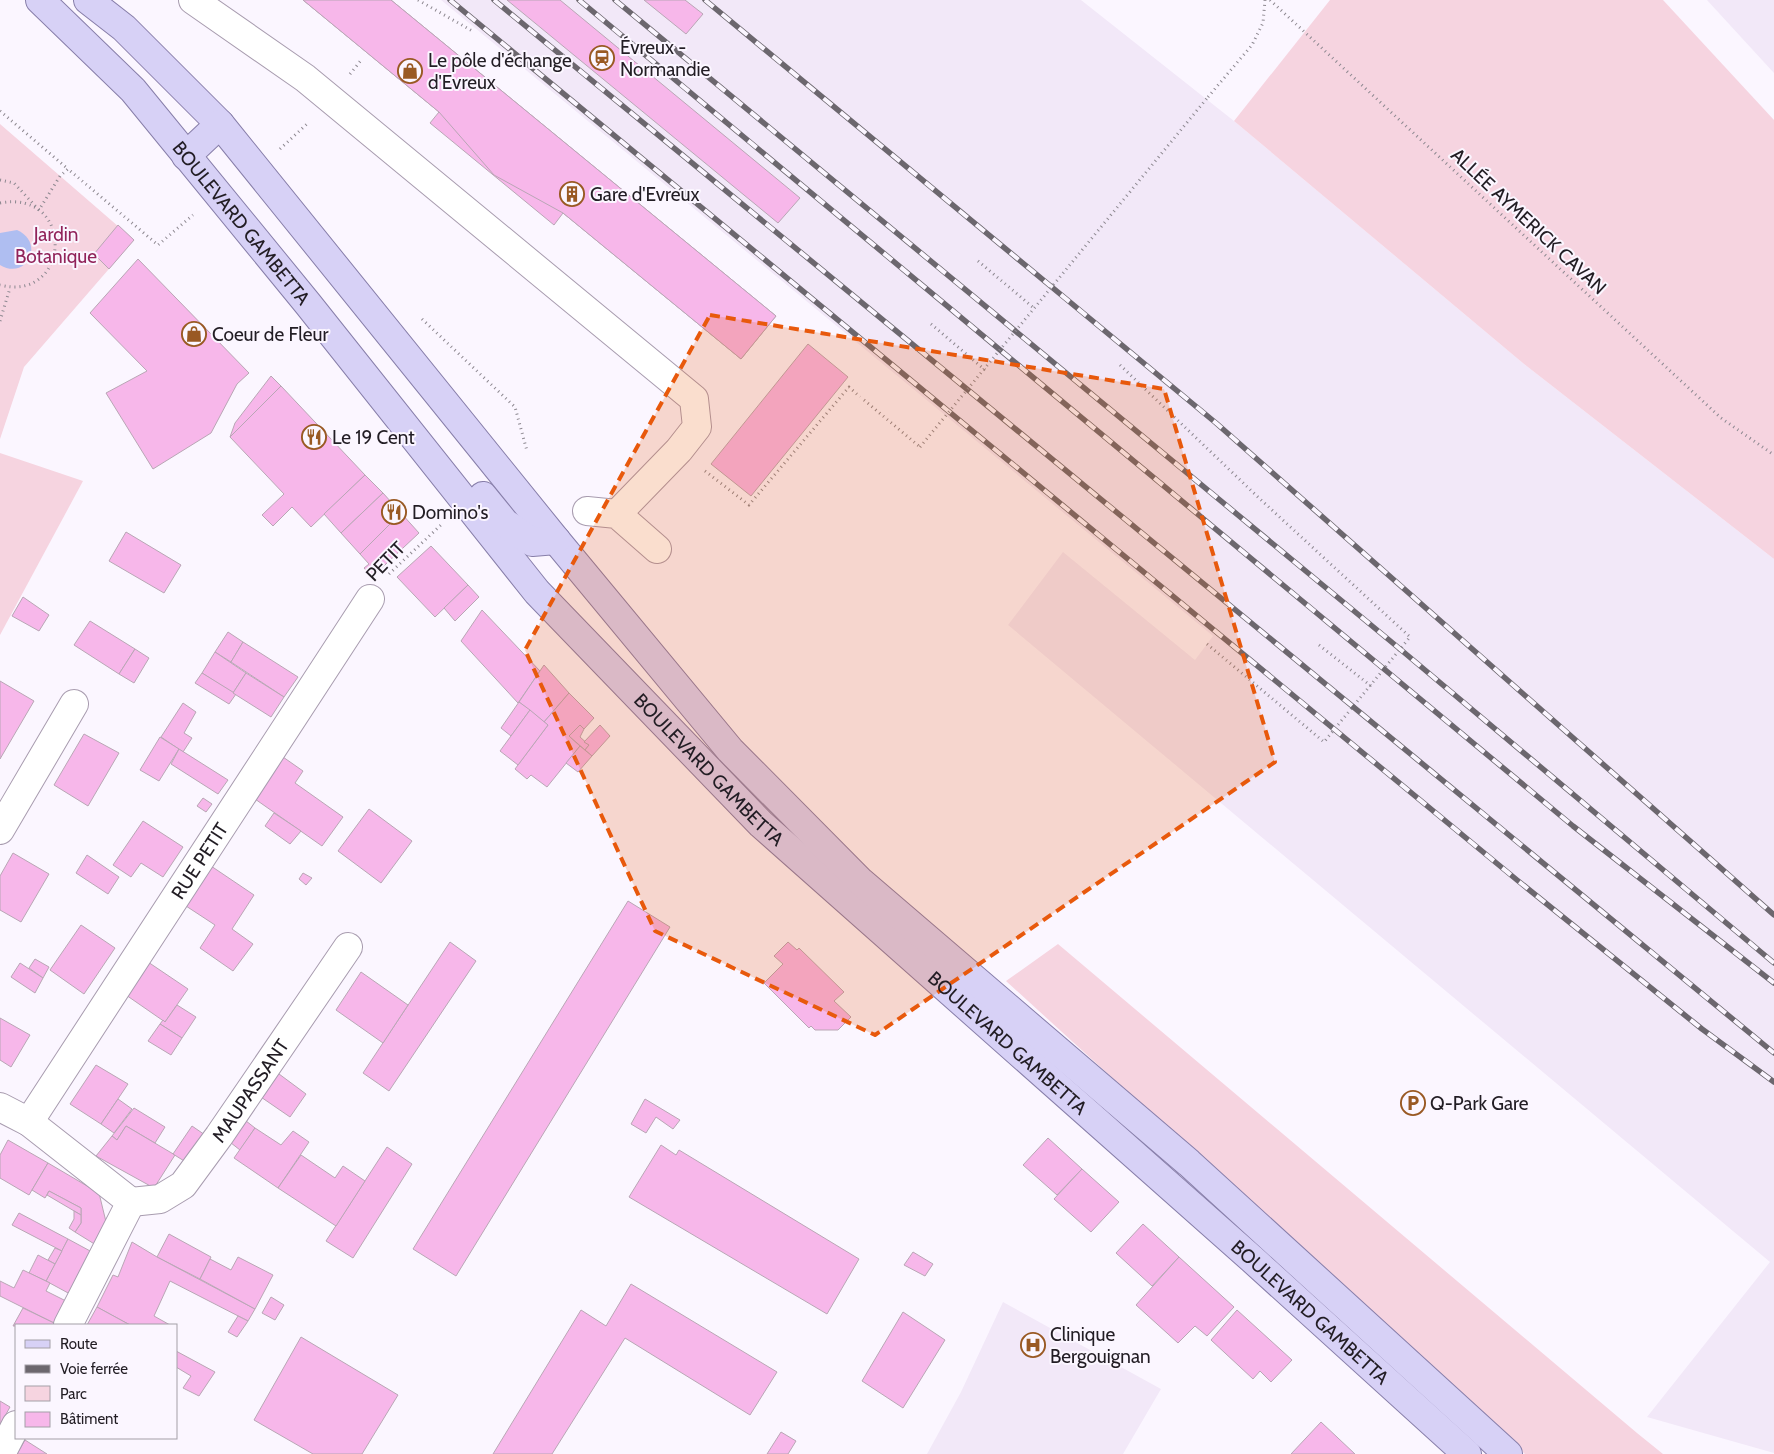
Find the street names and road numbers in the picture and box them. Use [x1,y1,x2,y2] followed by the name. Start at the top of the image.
[168,137,315,310] street label: BOULEVARD GAMBETTA
[1446,143,1612,299] street label: ALLÉE AYMERICK CAVAN
[361,537,410,586] street label: PETIT
[629,689,789,851] street label: BOULEVARD GAMBETTA
[167,818,233,903] street label: RUE PETIT
[923,967,1092,1120] street label: BOULEVARD GAMBETTA
[207,1035,294,1147] street label: MAUPASSANT
[1226,1235,1394,1390] street label: BOULEVARD GAMBETTA

